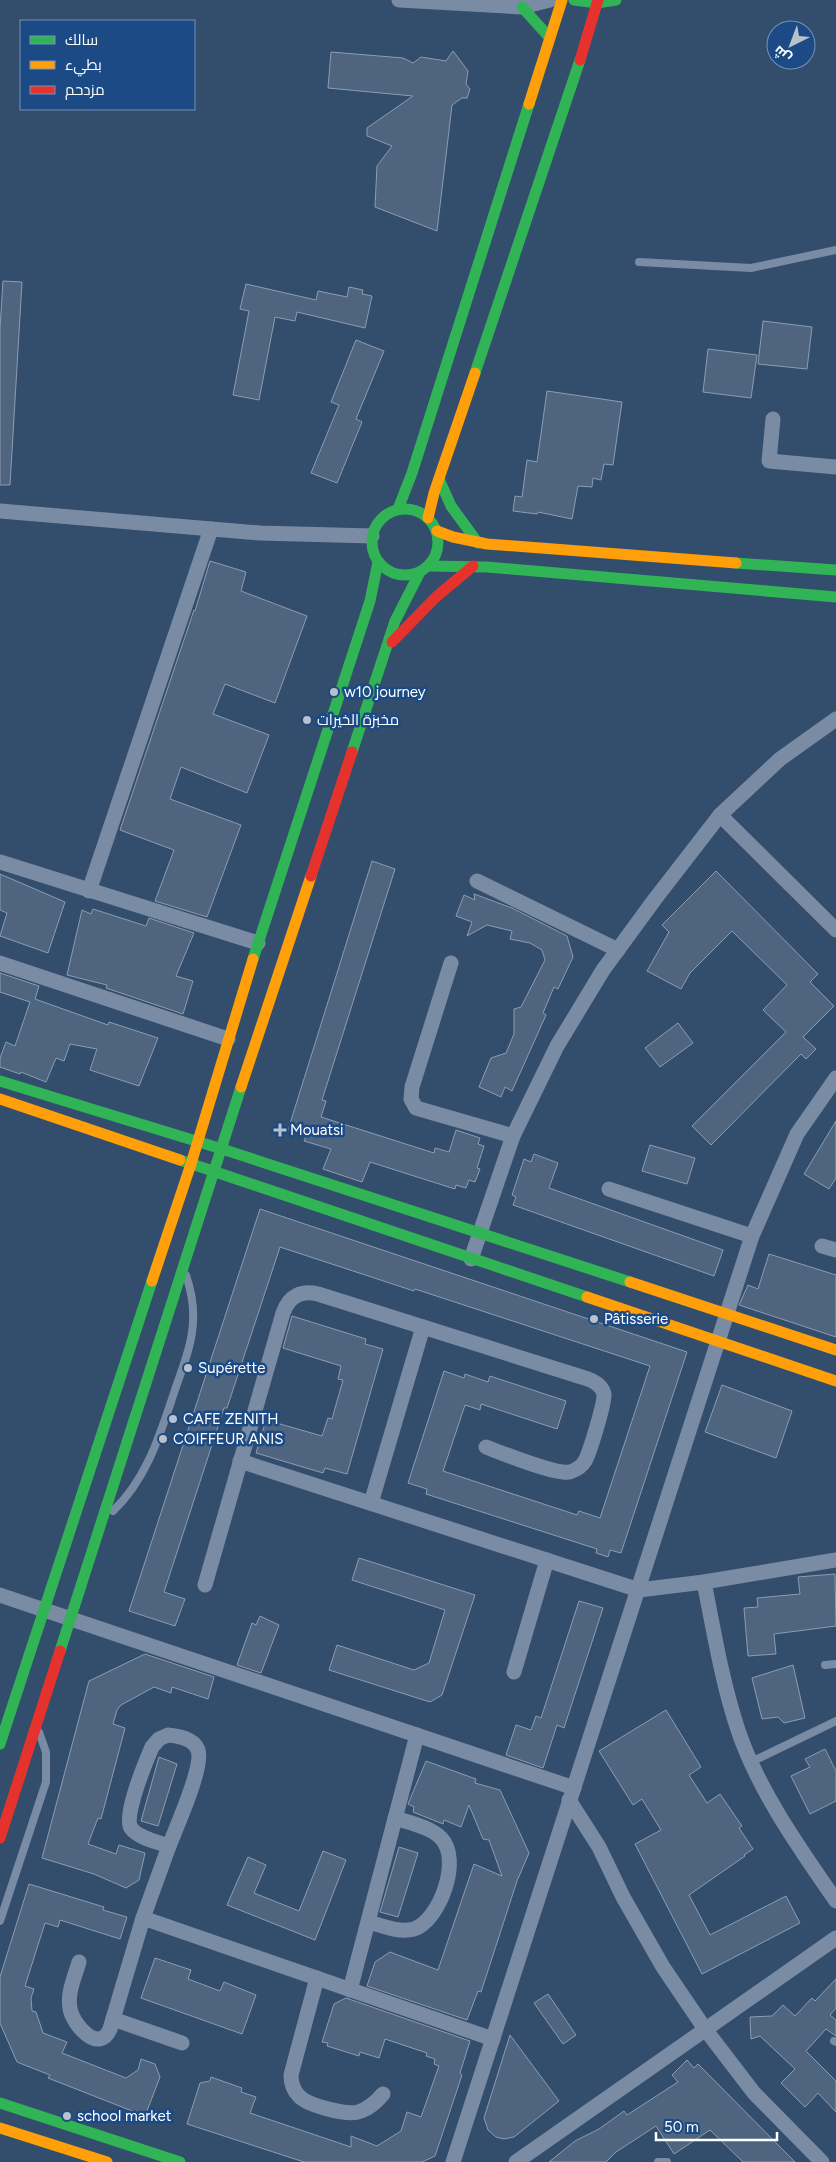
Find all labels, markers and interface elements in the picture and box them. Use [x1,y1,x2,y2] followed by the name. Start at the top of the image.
[20,20,195,110] legend
[766,20,816,70] north arrow
[65,31,98,49] text: سالك
[770,42,795,67] text: ش
[65,56,102,77] text: بطيء
[65,81,105,100] text: مزدحم
[344,683,426,701] place label: w10 journey
[328,686,340,698] marker: w10 journey
[317,711,399,729] place label: مخبزة الخيرات
[301,714,313,726] marker: مخبزة الخيرات
[290,1121,344,1139] place label: Mouatsi
[274,1124,286,1136] marker: Mouatsi
[604,1310,668,1328] place label: Pâtisserie
[588,1313,600,1325] marker: Pâtisserie
[198,1359,265,1377] place label: Supérette
[182,1362,194,1374] marker: Supérette
[183,1410,278,1428] place label: CAFE ZENITH
[167,1413,179,1425] marker: CAFE ZENITH
[173,1430,283,1448] place label: COIFFEUR ANIS
[157,1433,169,1445] marker: COIFFEUR ANIS
[77,2107,172,2125] place label: school market
[61,2110,73,2122] marker: school market
[656,2110,777,2142] scale bar
[664,2118,699,2136] text: 50 m

